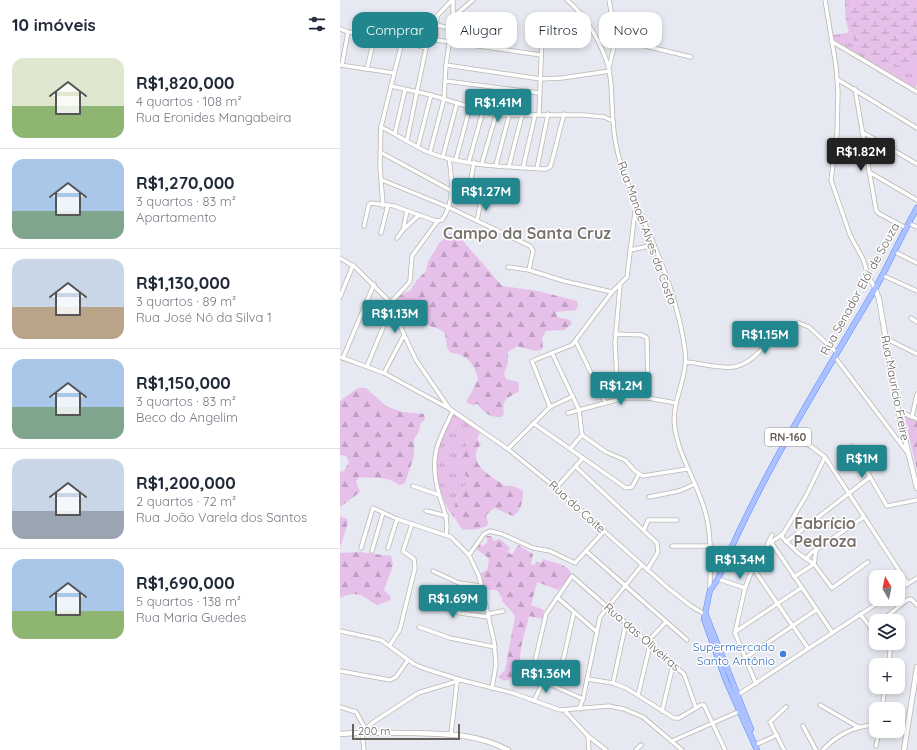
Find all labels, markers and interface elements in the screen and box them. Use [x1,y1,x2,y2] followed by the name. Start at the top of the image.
[352,12,438,48] chip: Comprar
[446,12,517,48] chip: Alugar
[525,12,591,48] chip: Filtros
[599,12,662,48] chip: Novo
[306,13,328,35] icon: filters
[12,14,96,35] text: 10 imóveis
[136,72,235,93] text: R$1,820,000
[44,74,92,122] icon: home
[461,89,535,123] pin: R$1.41M
[136,93,242,109] text: 4 quartos · 108 m²
[474,94,522,110] text: R$1.41M
[136,109,291,125] text: Rua Eronides Mangabeira
[824,138,898,172] pin: R$1.82M
[836,143,886,159] text: R$1.82M
[615,159,680,307] street label: Rua Manoel Alves da Costa
[136,172,235,193] text: R$1,270,000
[44,175,92,223] icon: home
[449,178,523,212] pin: R$1.27M
[461,183,511,199] text: R$1.27M
[136,193,236,209] text: 3 quartos · 83 m²
[136,209,216,225] text: Apartamento
[817,220,902,358] street label: Rua Senador Elói de Souza
[443,223,611,243] district label: Campo da Santa Cruz
[136,272,230,293] text: R$1,130,000
[44,275,92,323] icon: home
[136,293,236,309] text: 3 quartos · 89 m²
[358,300,432,334] pin: R$1.13M
[371,305,419,321] text: R$1.13M
[136,309,272,325] text: Rua José Nô da Silva 1
[728,321,802,355] pin: R$1.15M
[741,326,789,342] text: R$1.15M
[878,334,913,442] street label: Rua Maurício Freire
[136,372,231,393] text: R$1,150,000
[588,372,654,406] pin: R$1.2M
[44,375,92,423] icon: home
[599,377,643,393] text: R$1.2M
[136,393,236,409] text: 3 quartos · 83 m²
[136,409,238,425] text: Beco do Angelim
[765,428,811,446] road number: RN-160
[838,445,886,479] pin: R$1M
[846,450,878,466] text: R$1M
[136,472,236,493] text: R$1,200,000
[44,475,92,523] icon: home
[546,477,609,536] street label: Rua do Coite
[136,493,236,509] text: 2 quartos · 72 m²
[136,509,307,525] text: Rua João Varela dos Santos
[793,513,857,551] district label: Fabrício Pedroza
[703,546,777,580] pin: R$1.34M
[715,551,765,567] text: R$1.34M
[869,570,905,606] north arrow
[869,570,905,738] map controls
[136,572,235,593] text: R$1,690,000
[44,575,92,623] icon: home
[416,585,490,619] pin: R$1.69M
[428,590,478,606] text: R$1.69M
[136,593,241,609] text: 5 quartos · 138 m²
[601,599,684,674] street label: Rua das Oliveiras
[136,609,246,625] text: Rua Maria Guedes
[869,614,905,650] button: layers
[693,639,775,668] place label: Supermercado Santo Antônio
[778,649,788,659] marker: Supermercado Santo Antônio
[869,658,905,694] button: +
[509,660,583,694] pin: R$1.36M
[521,665,571,681] text: R$1.36M
[869,702,905,738] button: −
[352,722,460,741] scale bar
[358,724,390,738] text: 200 m

